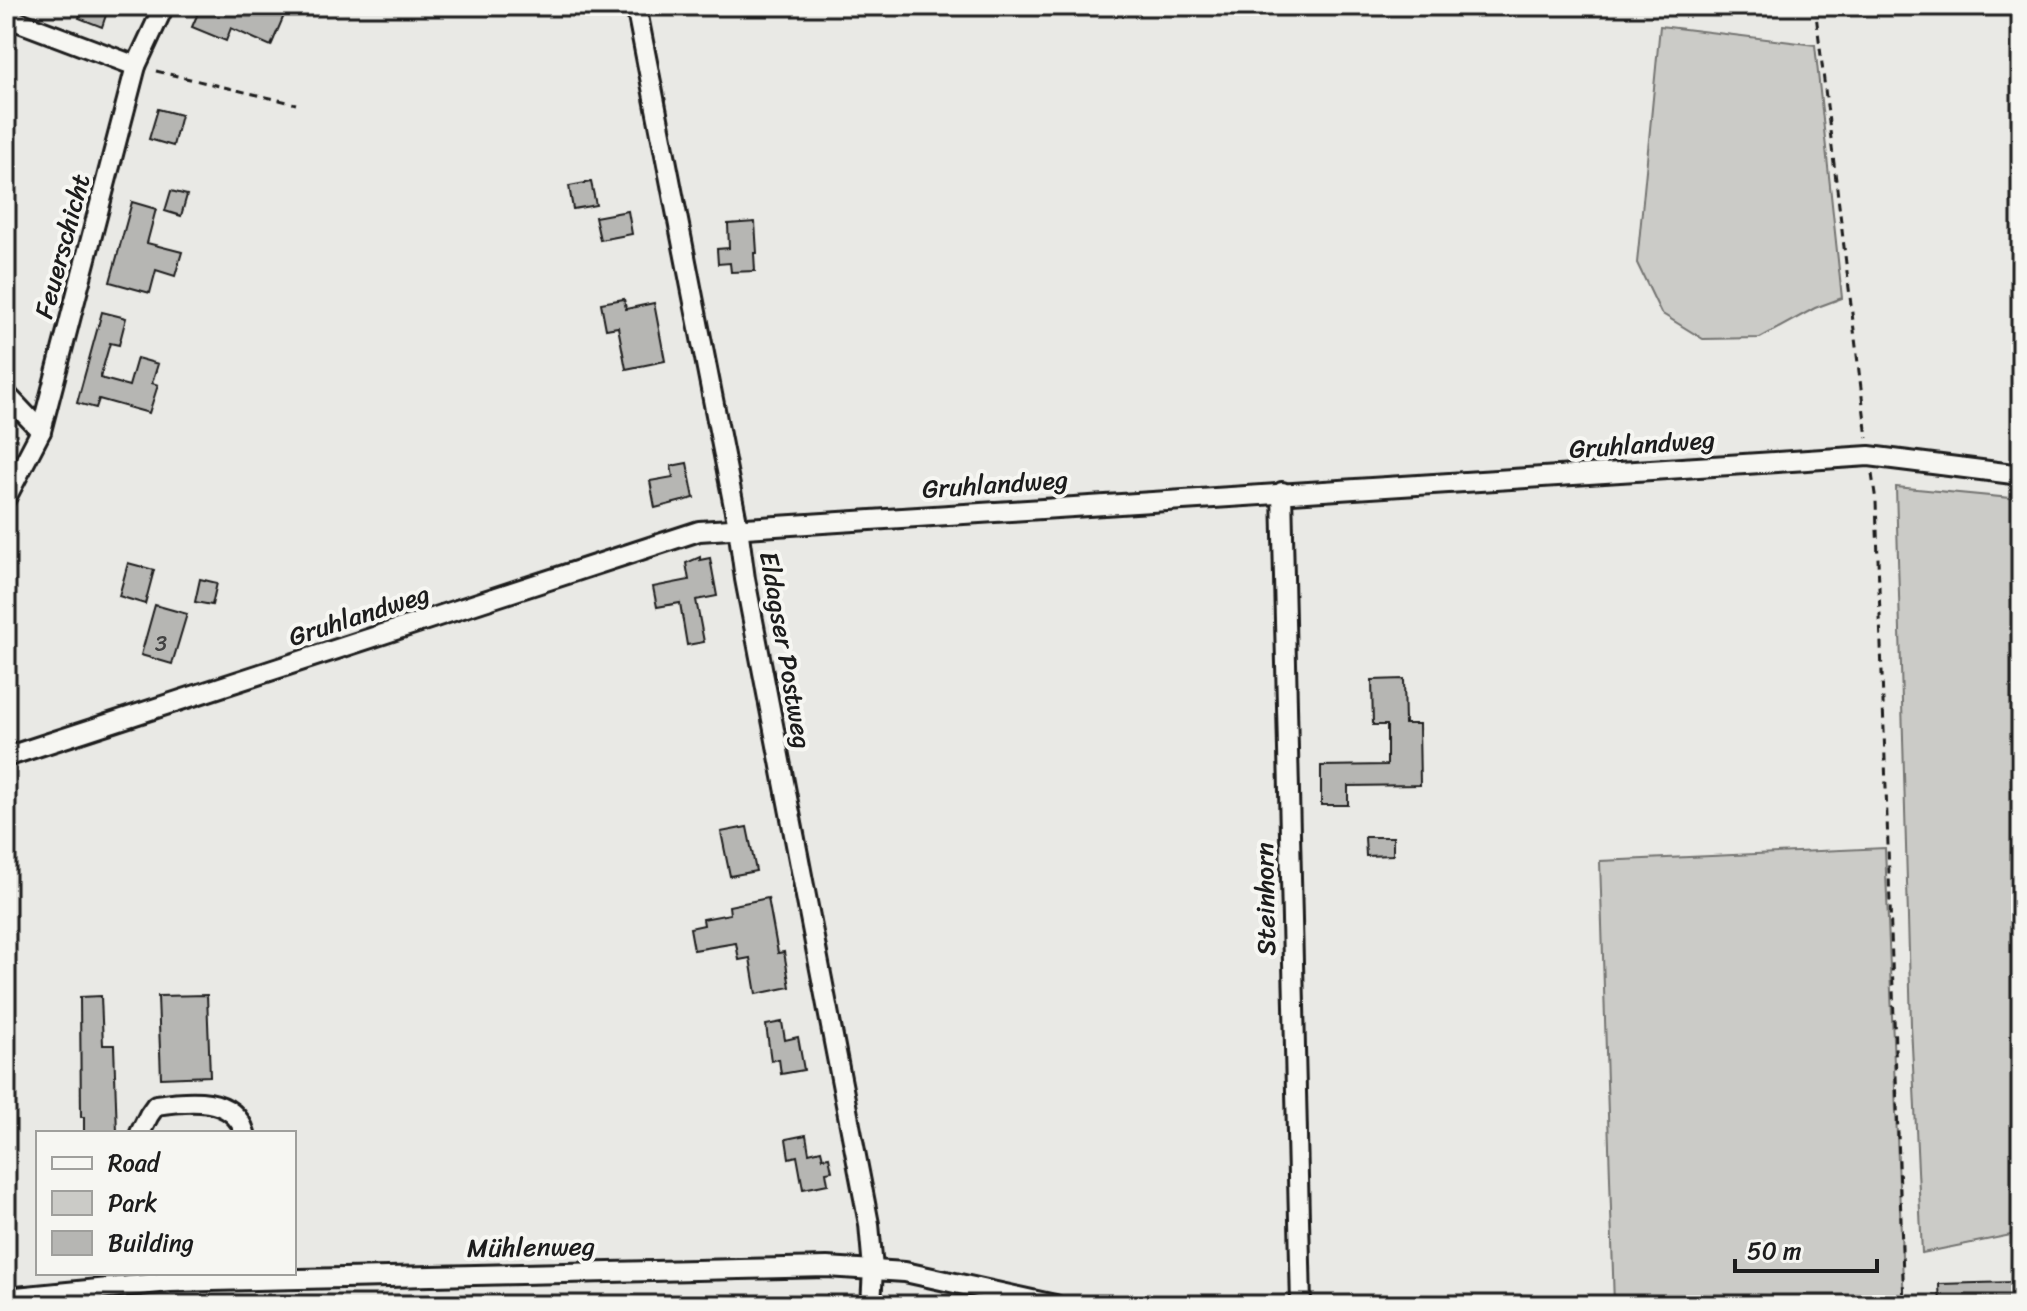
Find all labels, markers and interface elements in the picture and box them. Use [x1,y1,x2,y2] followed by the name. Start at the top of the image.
[21,168,103,324] street label: Feuerschicht
[1567,416,1717,472] street label: Gruhlandweg
[920,456,1070,512] street label: Gruhlandweg
[746,548,826,752] street label: Eldagser Postweg
[282,571,436,659] street label: Gruhlandweg
[155,624,167,663] house number: 3
[1241,842,1289,956] street label: Steinhorn
[36,1131,296,1275] legend
[108,1142,162,1184] text: Road
[108,1182,157,1224] text: Park
[108,1222,194,1264] text: Building
[467,1223,595,1271] street label: Mühlenweg
[1735,1223,1877,1273] scale bar
[1747,1230,1802,1272] text: 50 m

